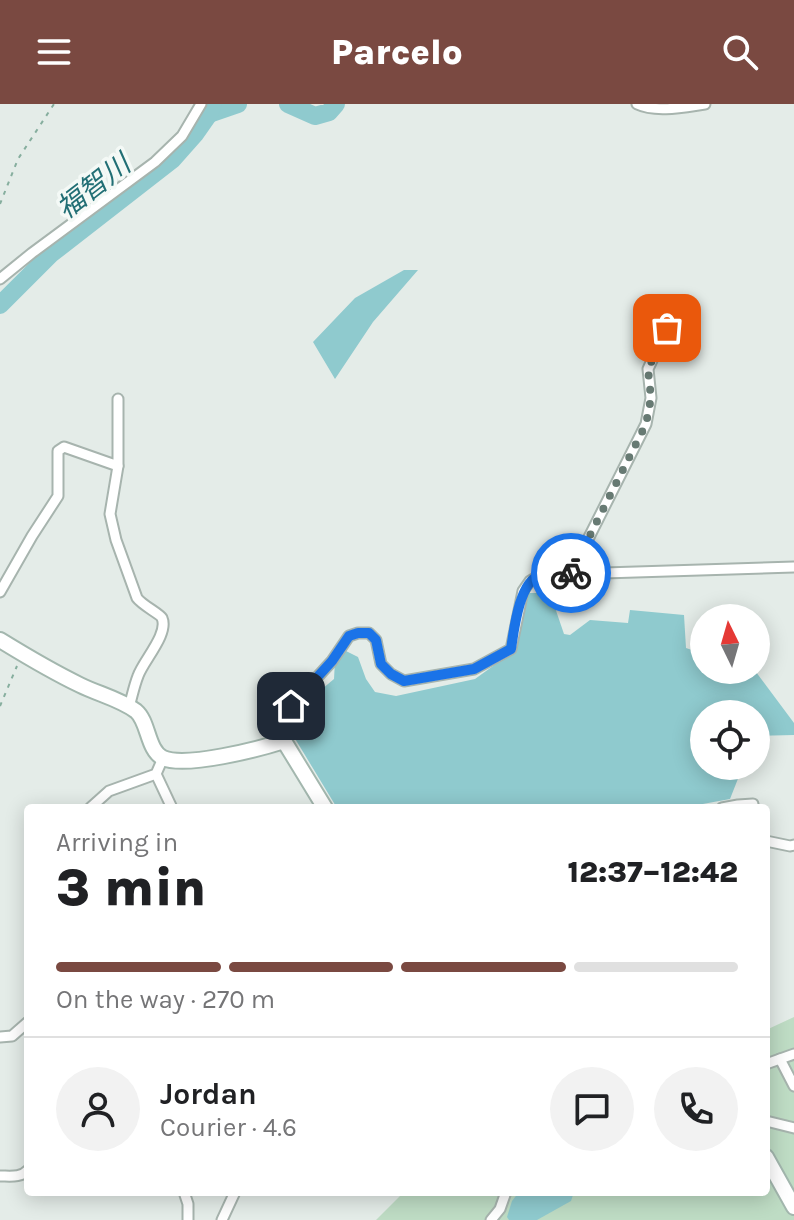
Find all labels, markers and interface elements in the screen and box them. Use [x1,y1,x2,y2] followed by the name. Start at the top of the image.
[32,30,76,74] icon: menu
[718,30,762,74] icon: search
[331,31,463,73] text: Parcelo
[50,146,139,225] water label: 福智川
[633,294,701,362] pin
[645,306,689,350] icon: bag
[531,533,611,613] courier
[549,551,593,595] icon: bike
[690,604,770,684] north arrow
[690,604,770,780] map controls
[257,672,325,740] pin
[269,684,313,728] icon: home
[690,700,770,780] button: locate
[56,827,178,858] text: Arriving in
[568,854,738,890] text: 12:37–12:42
[56,857,206,918] text: 3 min
[56,984,275,1015] text: On the way · 270 m
[56,1067,140,1151] button: person
[550,1067,634,1151] button: chat
[654,1067,738,1151] button: phone
[160,1076,257,1112] text: Jordan
[160,1112,297,1143] text: Courier · 4.6

